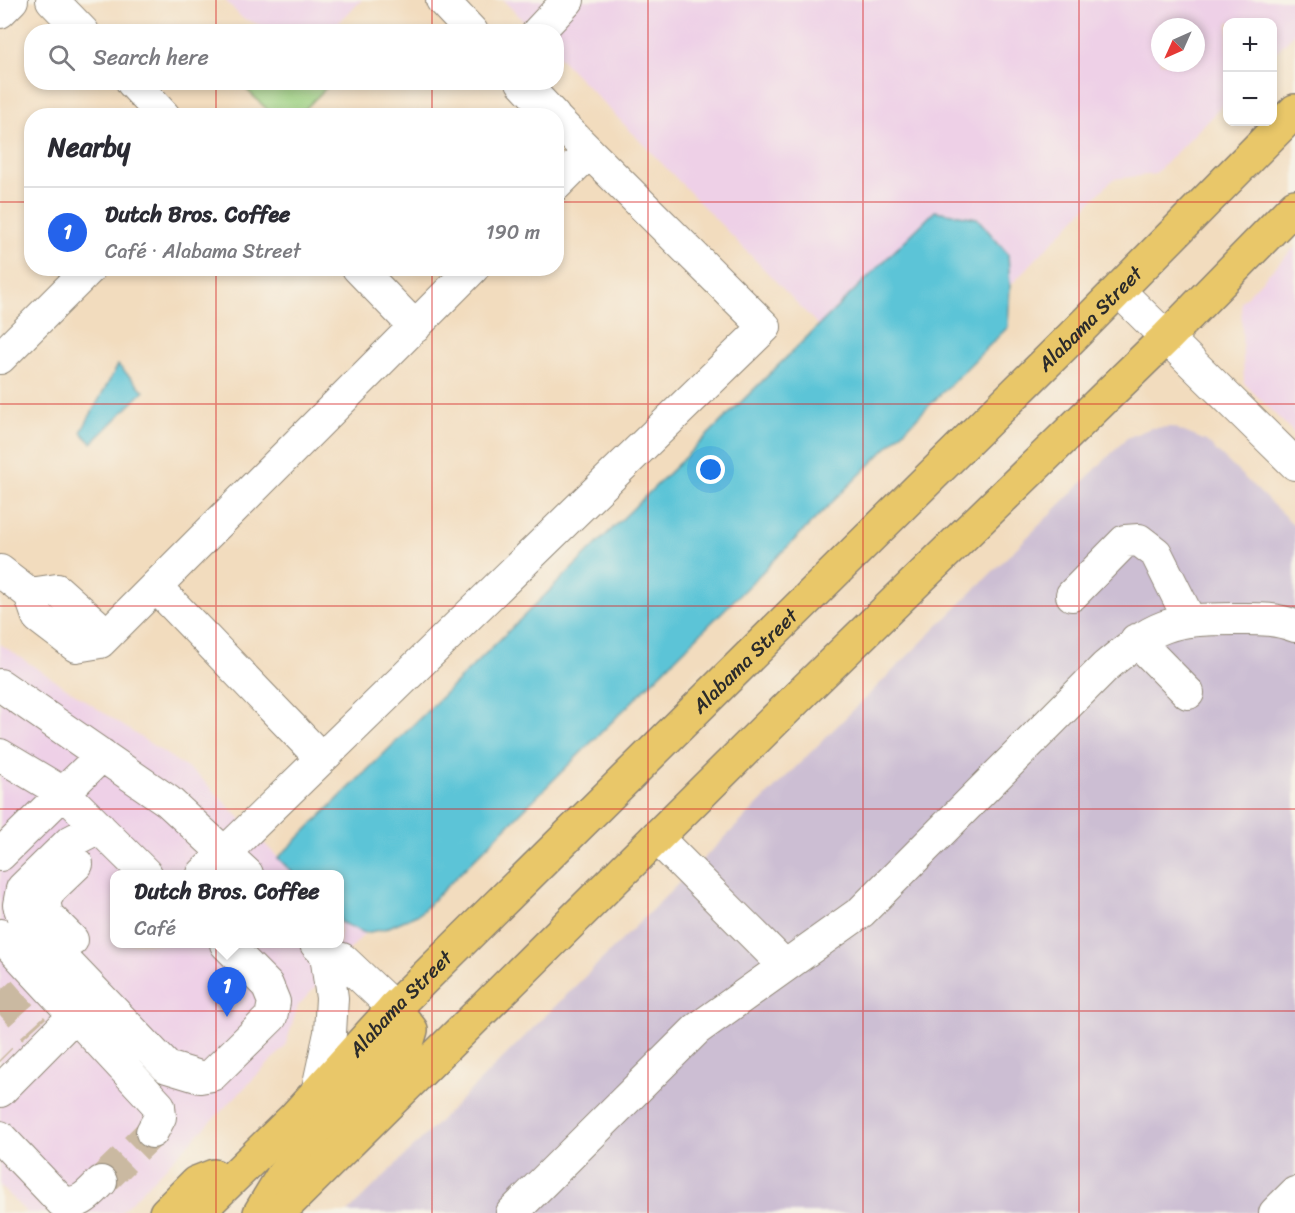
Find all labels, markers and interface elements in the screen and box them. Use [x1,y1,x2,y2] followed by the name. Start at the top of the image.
[1151,18,1205,72] north arrow
[1223,18,1277,126] map controls
[1223,18,1277,72] button: +
[24,24,564,90] search box
[93,38,209,77] text: Search here
[45,41,78,74] icon: search
[1223,72,1277,126] button: −
[48,124,130,170] text: Nearby
[105,195,290,234] text: Dutch Bros. Coffee
[63,215,72,250] text: 1
[486,215,540,250] text: 190 m
[105,234,301,269] text: Café · Alabama Street
[1028,257,1152,381] street label: Alabama Street
[696,455,725,484] your location
[683,599,807,723] street label: Alabama Street
[110,870,344,948] popup
[134,872,320,911] text: Dutch Bros. Coffee
[134,911,176,946] text: Café
[339,941,462,1066] street label: Alabama Street
[208,968,246,1017] pin: 1

